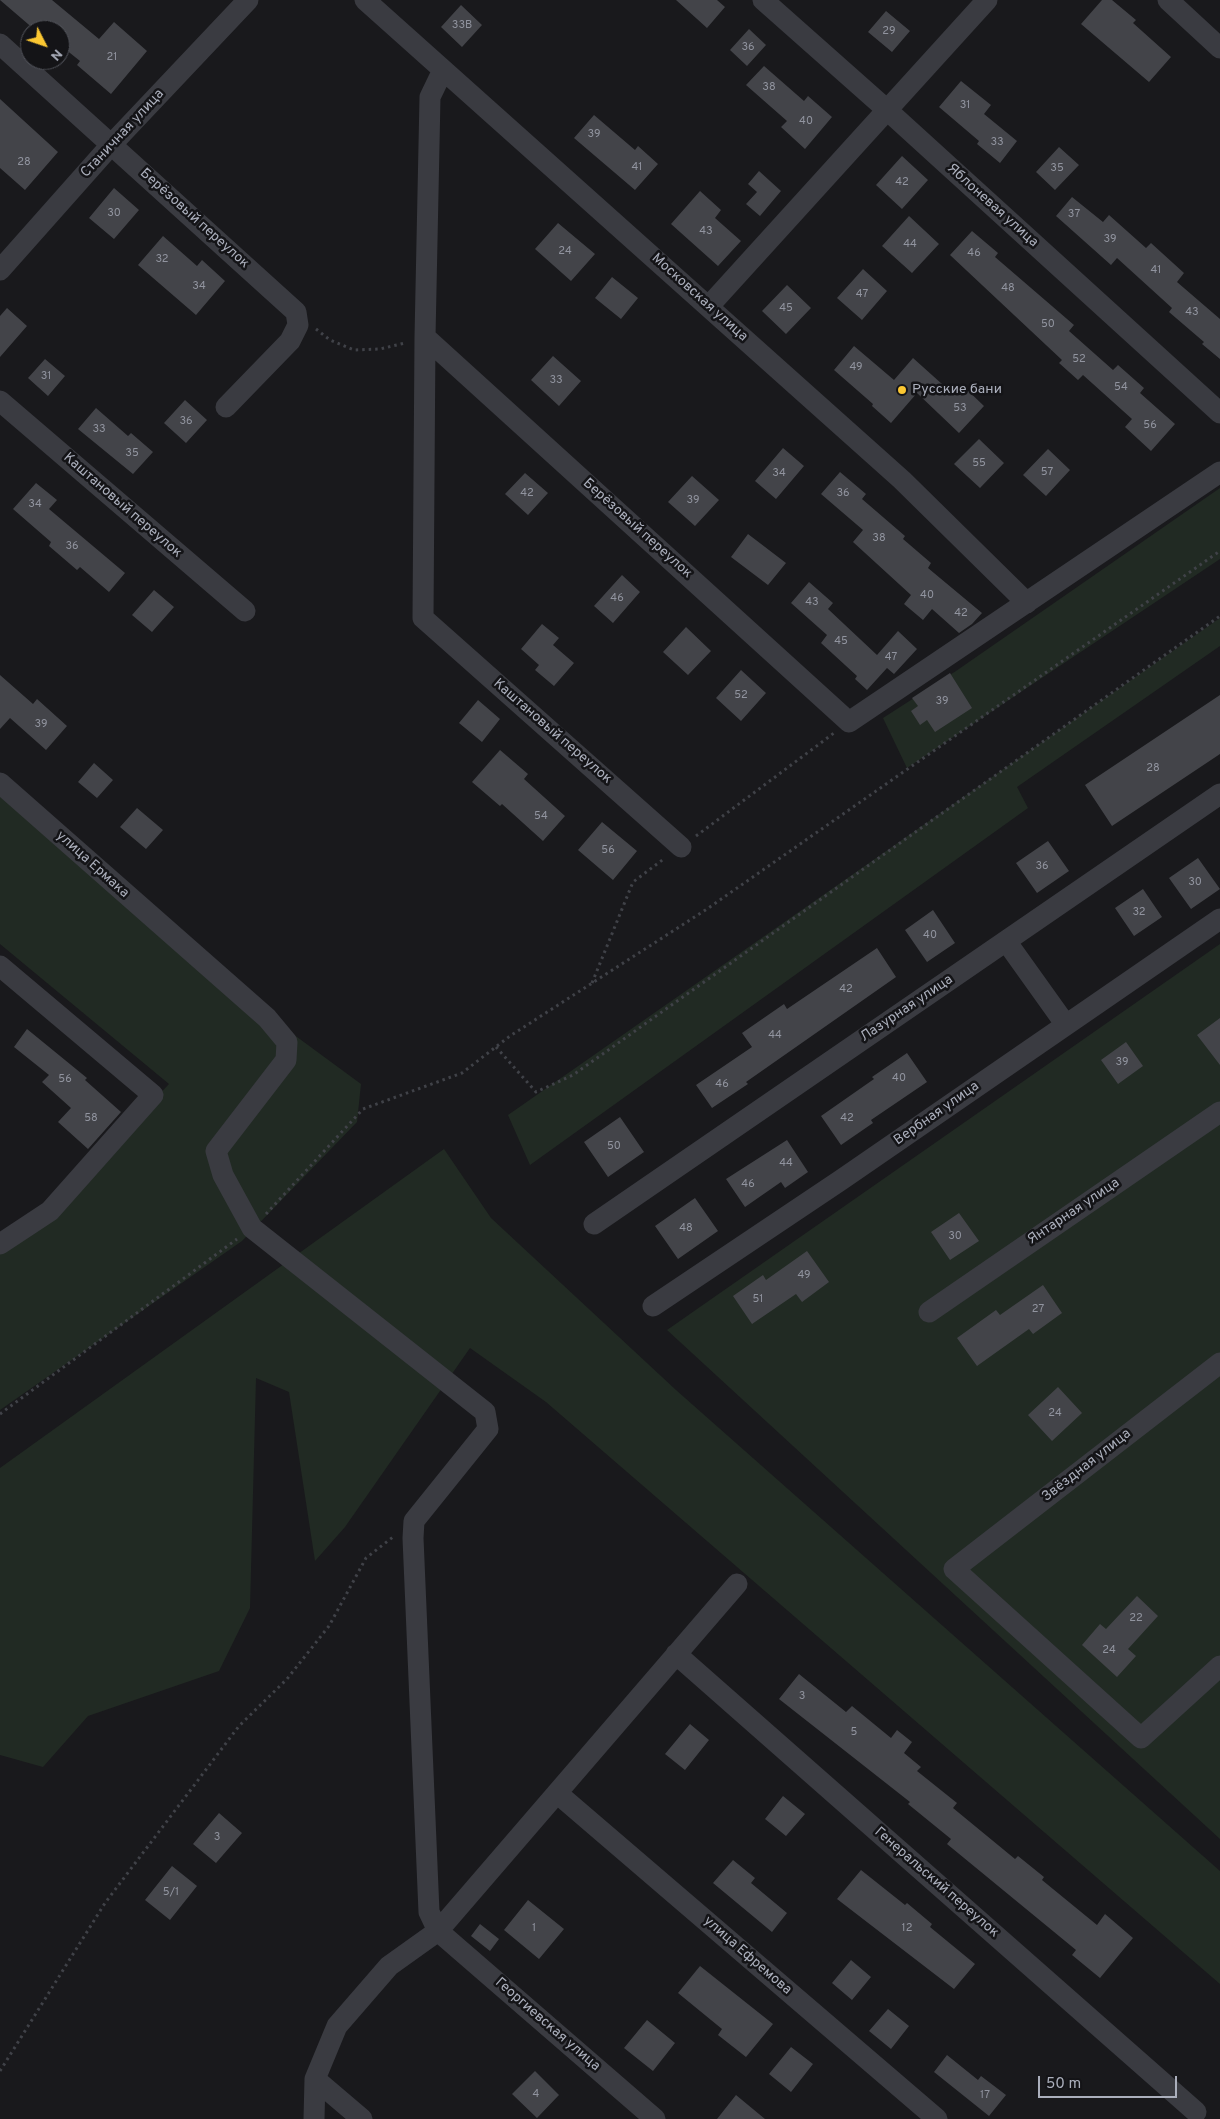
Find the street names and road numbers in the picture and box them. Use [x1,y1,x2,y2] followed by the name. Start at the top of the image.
[78,86,168,182] street label: Станичная улица
[943,161,1041,251] street label: Яблоневая улица
[136,165,252,273] street label: Берёзовый переулок
[647,250,751,346] street label: Московская улица
[59,450,185,562] street label: Каштановый переулок
[579,475,695,583] street label: Берёзовый переулок
[489,676,615,788] street label: Каштановый переулок
[52,828,132,902] street label: улица Ермака
[858,972,956,1046] street label: Лазурная улица
[891,1078,983,1150] street label: Вербная улица
[1025,1175,1123,1249] street label: Янтарная улица
[1039,1426,1135,1506] street label: Звёздная улица
[870,1824,1002,1942] street label: Генеральский переулок
[699,1913,795,1999] street label: улица Ефремова
[491,1975,603,2075] street label: Георгиевская улица

